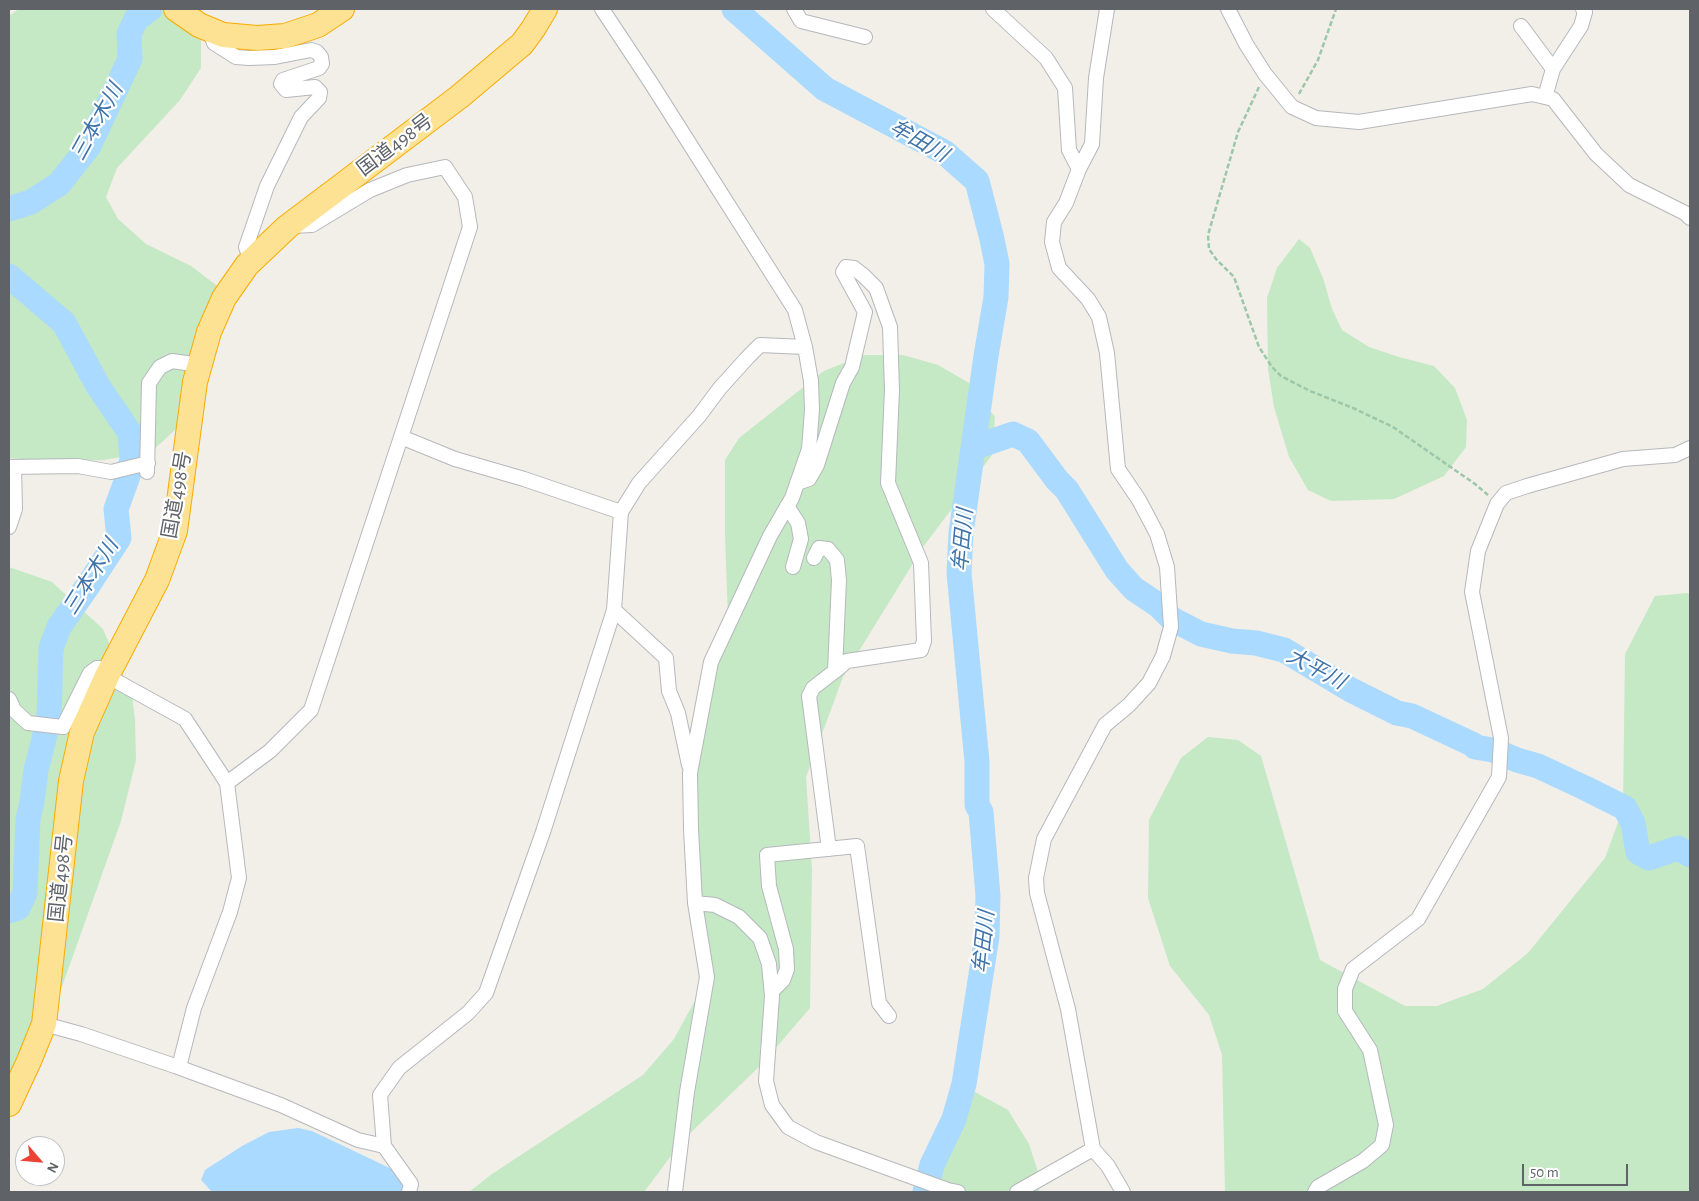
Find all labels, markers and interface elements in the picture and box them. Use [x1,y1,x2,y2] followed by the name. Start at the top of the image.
[66,79,128,165] water label: 三本木川
[352,109,438,181] street label: 国道498号
[885,114,953,168] water label: 牟田川
[157,449,197,541] street label: 国道498号
[948,508,978,572] water label: 牟田川
[58,535,124,619] water label: 三本木川
[1282,643,1350,695] water label: 大平川
[44,833,78,923] street label: 国道498号
[968,909,1000,975] water label: 牟田川
[15,1136,65,1186] north arrow
[1524,1154,1630,1186] scale bar
[44,1160,61,1175] text: N
[1530,1165,1559,1180] text: 50 m

